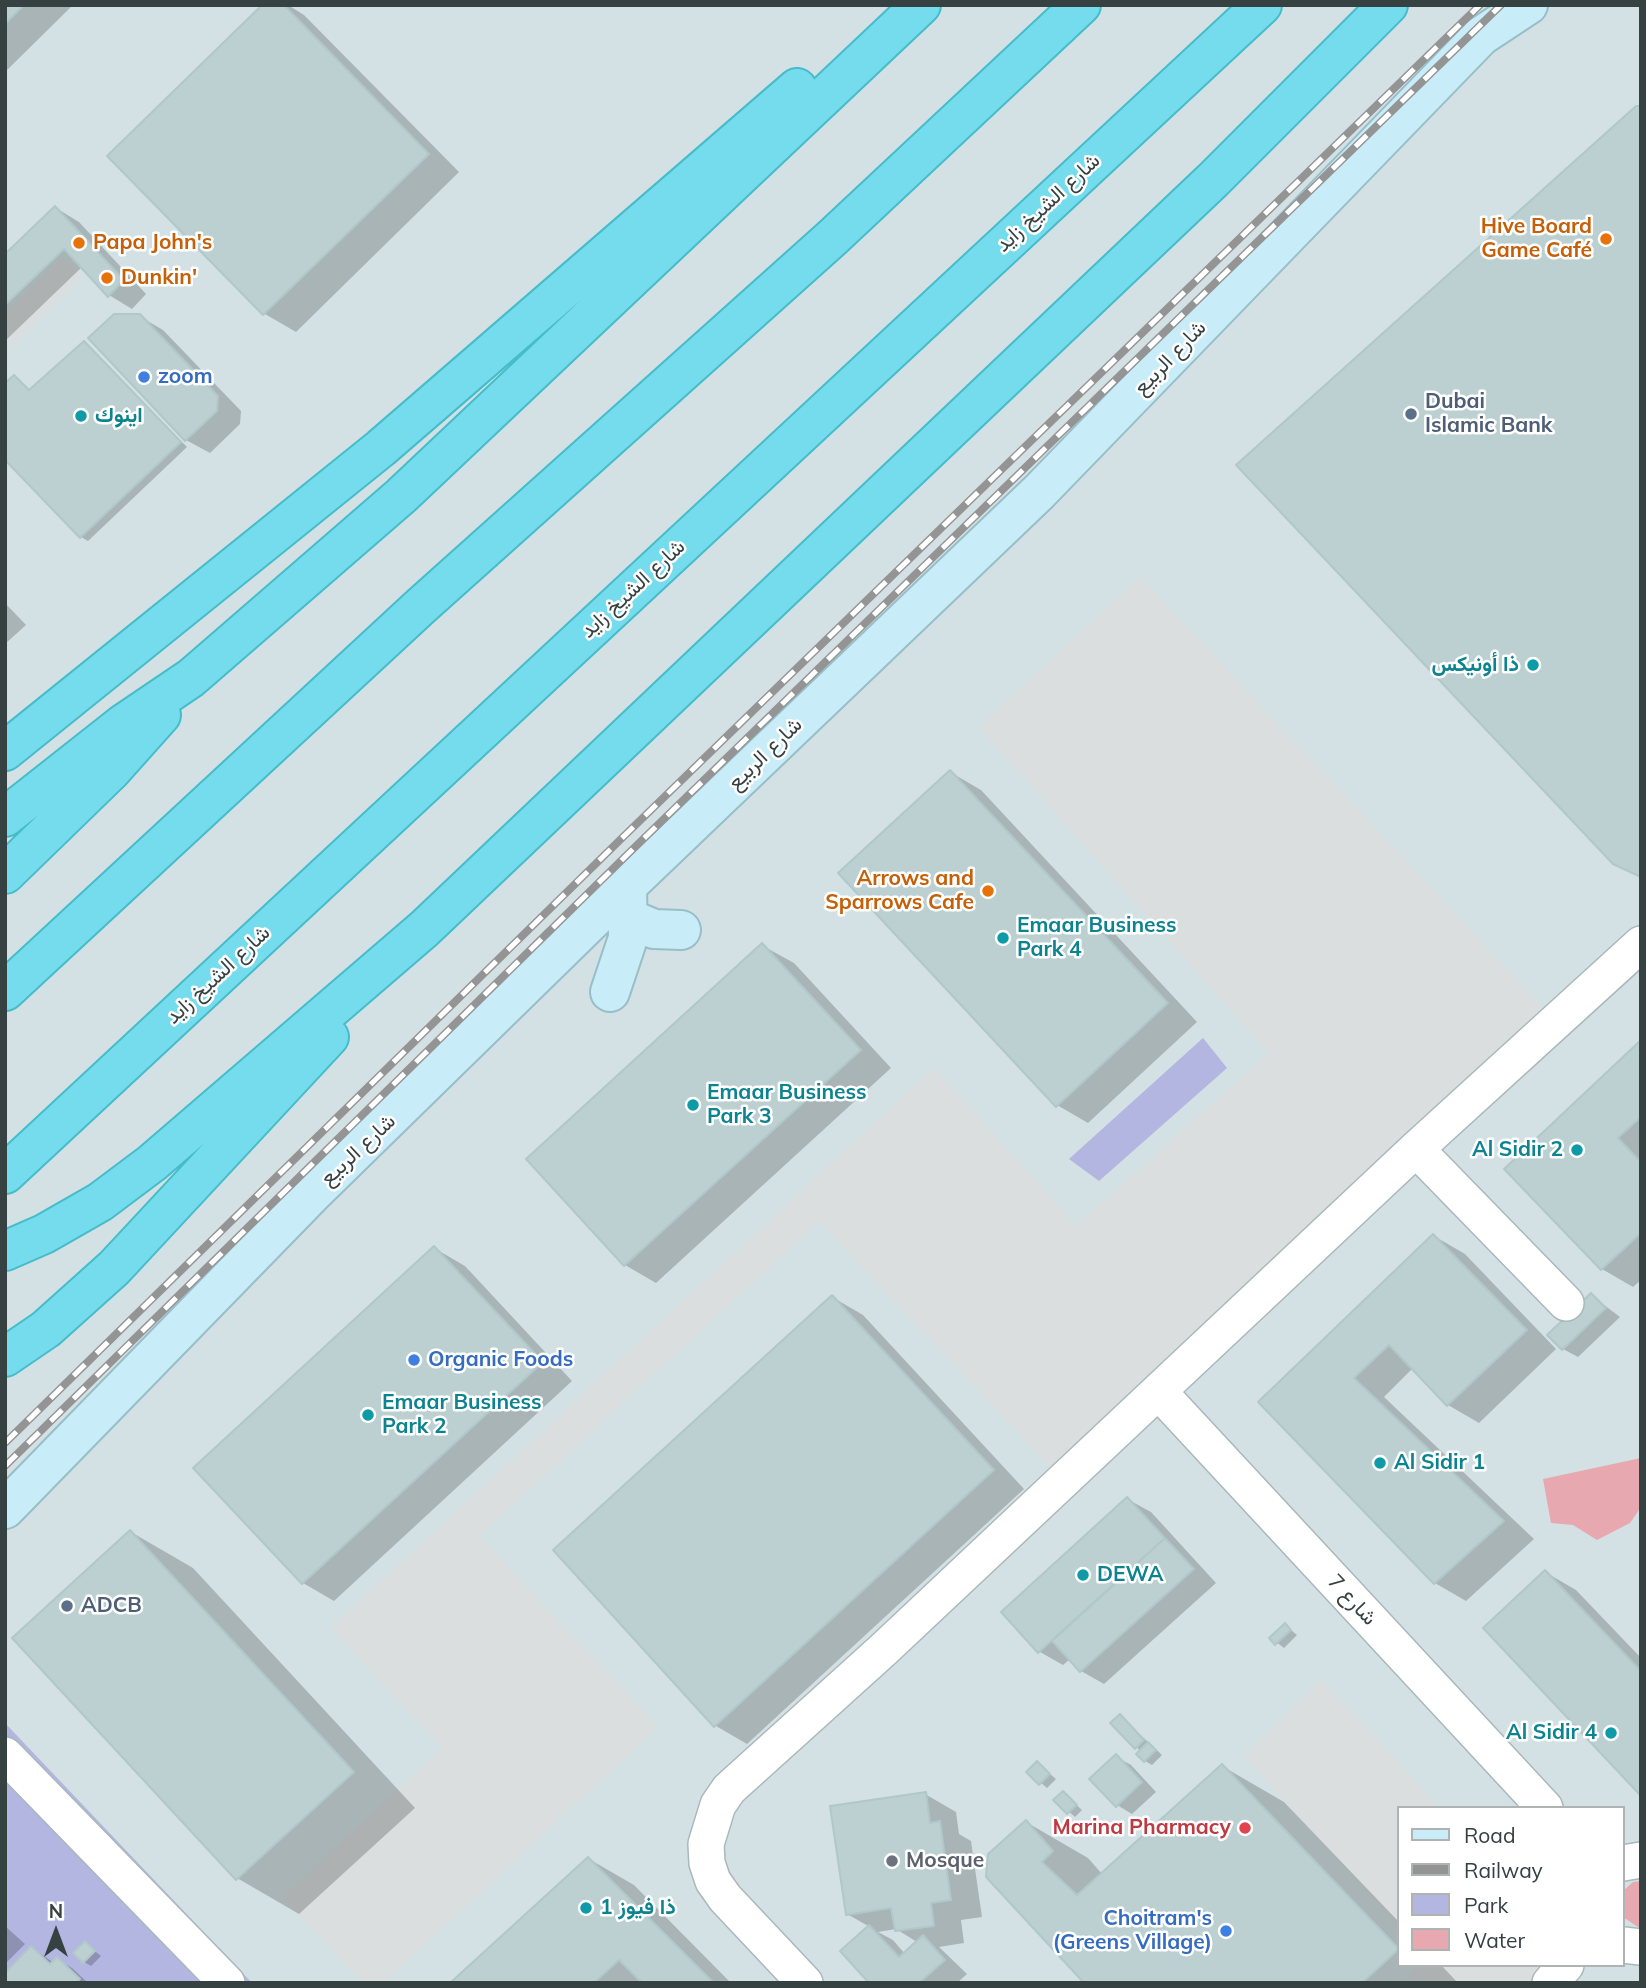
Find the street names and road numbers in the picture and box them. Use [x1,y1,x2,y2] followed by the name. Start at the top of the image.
[991,148,1105,258] street label: شارع الشيخ زايد
[1128,316,1212,400] street label: شارع الربيع
[576,534,690,644] street label: شارع الشيخ زايد
[723,712,807,796] street label: شارع الربيع
[161,920,275,1030] street label: شارع الشيخ زايد
[315,1109,401,1191] street label: شارع الربيع
[1322,1569,1382,1631] street label: شارع 7

